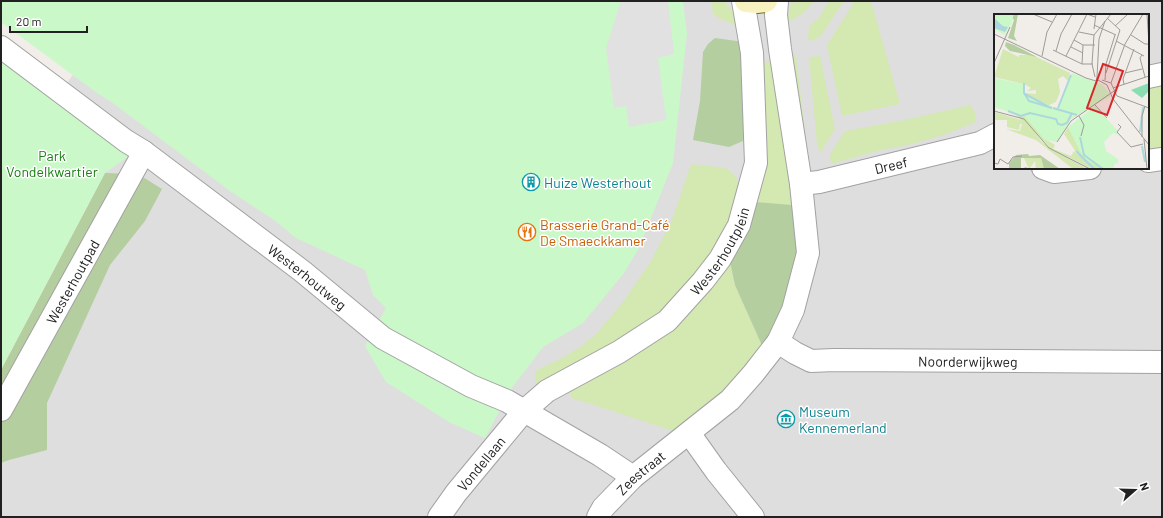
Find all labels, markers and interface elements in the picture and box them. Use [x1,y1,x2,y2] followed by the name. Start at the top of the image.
[10,8,87,34] scale bar
[16,14,42,28] text: 20 m
[994,14,1149,169] inset map
[6,147,98,180] park label: Park Vondelkwartier
[873,152,909,177] street label: Dreef
[521,172,541,192] building icon: Huize Westerhout
[544,174,652,191] place label: Huize Westerhout
[686,205,752,298] street label: Westerhoutplein
[540,216,669,249] place label: Brasserie Grand-Café De Smaeckkamer
[517,222,537,242] restaurant icon: Brasserie Grand-Café De Smaeckkamer
[42,236,102,326] street label: Westerhoutpad
[265,240,350,313] street label: Westerhoutweg
[918,352,1018,370] street label: Noorderwijkweg
[799,403,887,436] place label: Museum Kennemerland
[776,409,796,429] museum icon: Museum Kennemerland
[453,432,508,494] street label: Vondellaan
[612,447,668,498] street label: Zeestraat
[1115,470,1155,510] north arrow
[1138,481,1152,492] text: N

